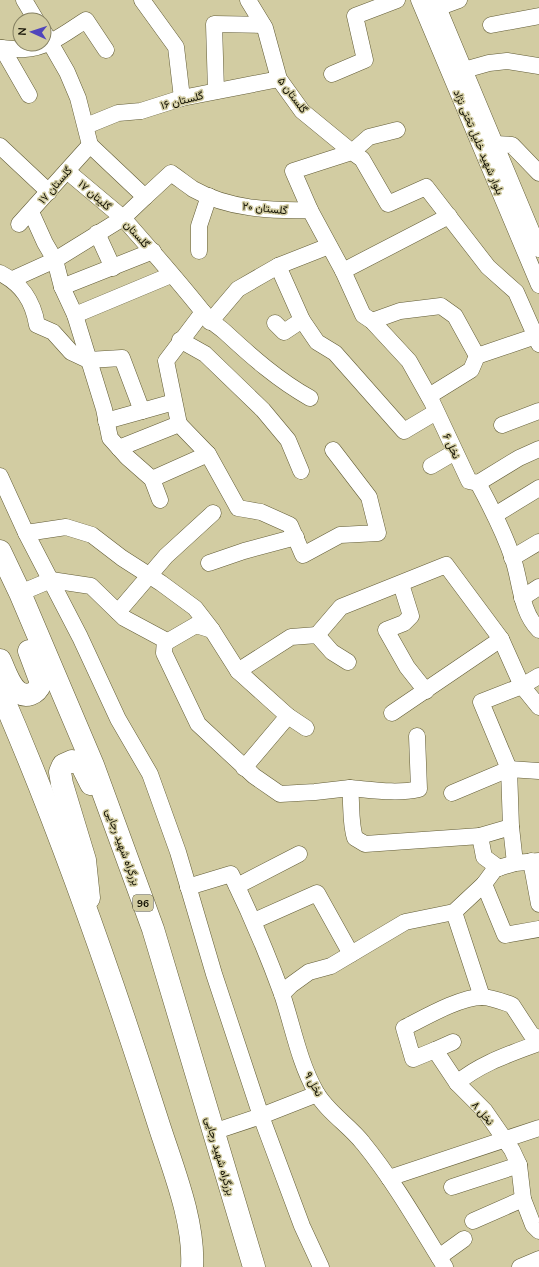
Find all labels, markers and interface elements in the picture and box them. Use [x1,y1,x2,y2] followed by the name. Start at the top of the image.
[12,12,52,52] north arrow
[15,27,30,36] text: N
[274,74,311,116] street label: گلستان ۵
[450,87,507,197] street label: بلوار شهید خلیل تختی نژاد
[159,88,205,113] street label: گلستان ۱۶
[35,163,76,207] street label: گلستان ۱۷
[75,177,115,214] street label: گلیتان ۱۷
[242,199,288,218] street label: گلستان ۲۰
[120,217,153,251] street label: گلستان
[439,431,464,461] street label: نخل ۶
[102,807,143,888] street label: بزرگراه شهید رجایی
[133,895,153,911] road number: 96
[301,1069,326,1099] street label: نخل ۹
[468,1098,497,1129] street label: نخل ۸
[201,1115,238,1197] street label: بزرگراه شهید رجایی

